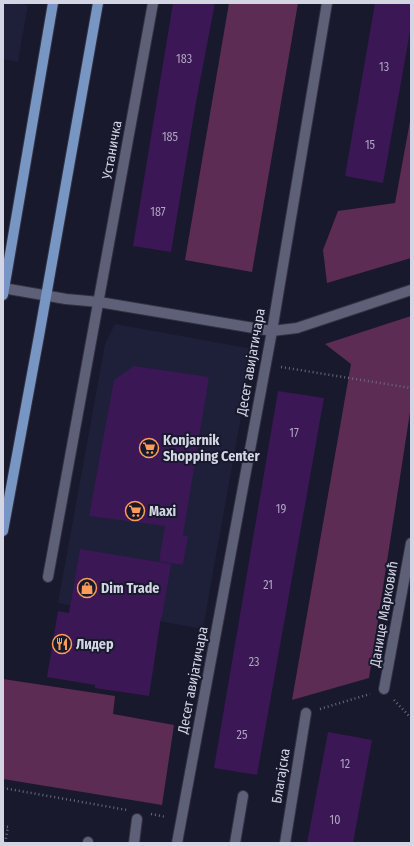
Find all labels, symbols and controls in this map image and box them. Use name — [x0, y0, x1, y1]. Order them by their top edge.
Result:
house number: 183 — [176, 52, 192, 66]
house number: 13 — [379, 60, 389, 74]
street label: Устаничка — [98, 119, 126, 182]
house number: 185 — [162, 130, 179, 144]
house number: 15 — [365, 138, 376, 152]
house number: 187 — [150, 205, 166, 219]
street label: Десет авијатичара — [233, 307, 269, 418]
house number: 17 — [289, 426, 299, 440]
place label: Konjarnik Shopping Center — [163, 432, 260, 465]
supermarket icon: Konjarnik Shopping Center — [138, 437, 160, 459]
supermarket icon: Maxi — [124, 500, 146, 522]
house number: 19 — [276, 502, 286, 516]
place label: Maxi — [149, 503, 177, 520]
street label: Данице Марковић — [366, 560, 402, 669]
shop icon: Dim Trade — [76, 577, 98, 599]
house number: 21 — [263, 578, 273, 592]
place label: Dim Trade — [101, 580, 159, 597]
street label: Десет авијатичара — [174, 625, 212, 736]
restaurant icon: Лидер — [51, 633, 73, 655]
place label: Лидер — [76, 636, 114, 653]
house number: 23 — [249, 655, 259, 669]
house number: 25 — [237, 728, 248, 742]
street label: Благајска — [268, 747, 294, 805]
house number: 12 — [340, 757, 350, 771]
house number: 10 — [330, 813, 340, 827]

